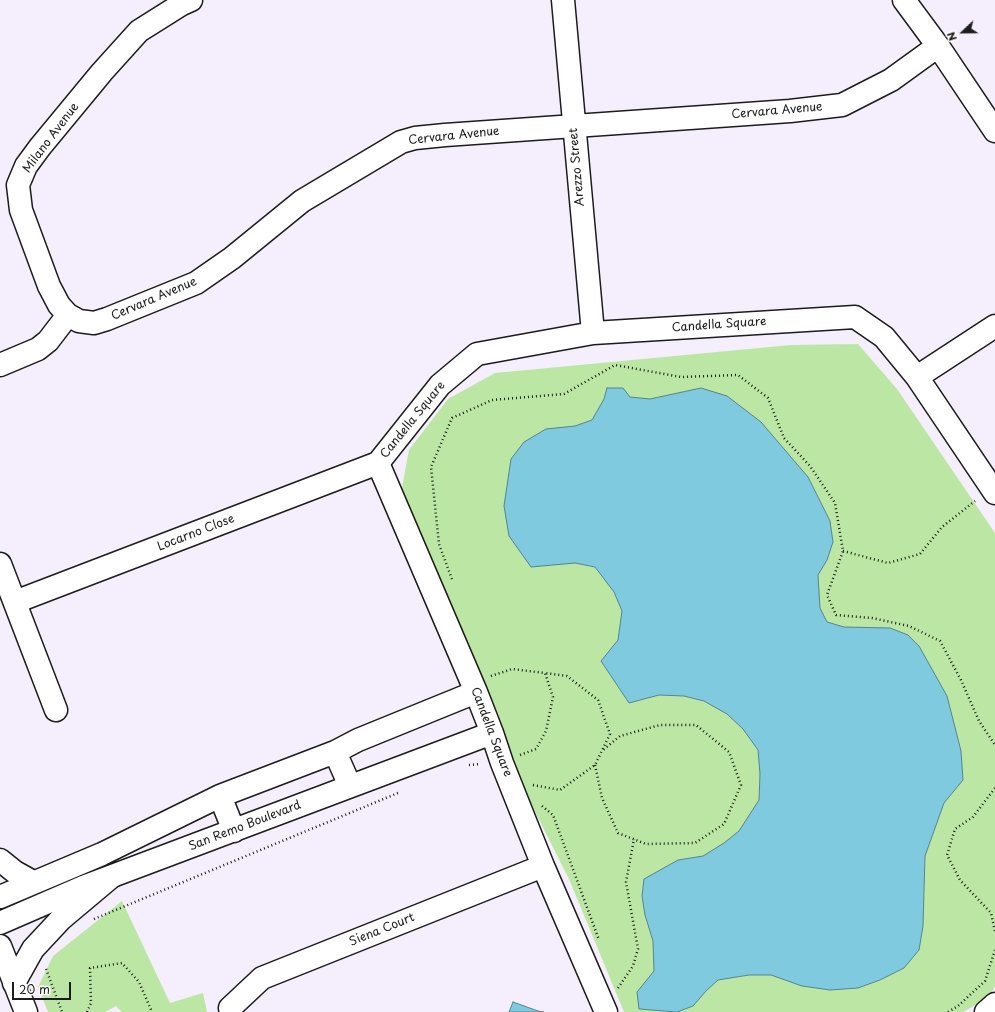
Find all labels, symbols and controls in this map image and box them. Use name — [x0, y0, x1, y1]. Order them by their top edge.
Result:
north arrow — [943, 12, 983, 52]
text: N — [942, 29, 961, 44]
street label: Milano Avenue — [20, 100, 82, 176]
street label: Cervara Avenue — [731, 100, 823, 122]
street label: Cervara Avenue — [408, 124, 500, 148]
street label: Arezzo Street — [566, 127, 588, 207]
street label: Cervara Avenue — [109, 274, 199, 324]
street label: Candella Square — [671, 315, 767, 335]
street label: Candella Square — [378, 379, 448, 461]
street label: Locarno Close — [155, 512, 237, 554]
street label: Candella Square — [467, 685, 515, 779]
street label: San Remo Boulevard — [187, 798, 303, 854]
street label: Siena Court — [347, 910, 417, 950]
scale bar — [14, 974, 73, 1000]
text: 20 m — [19, 980, 50, 998]

